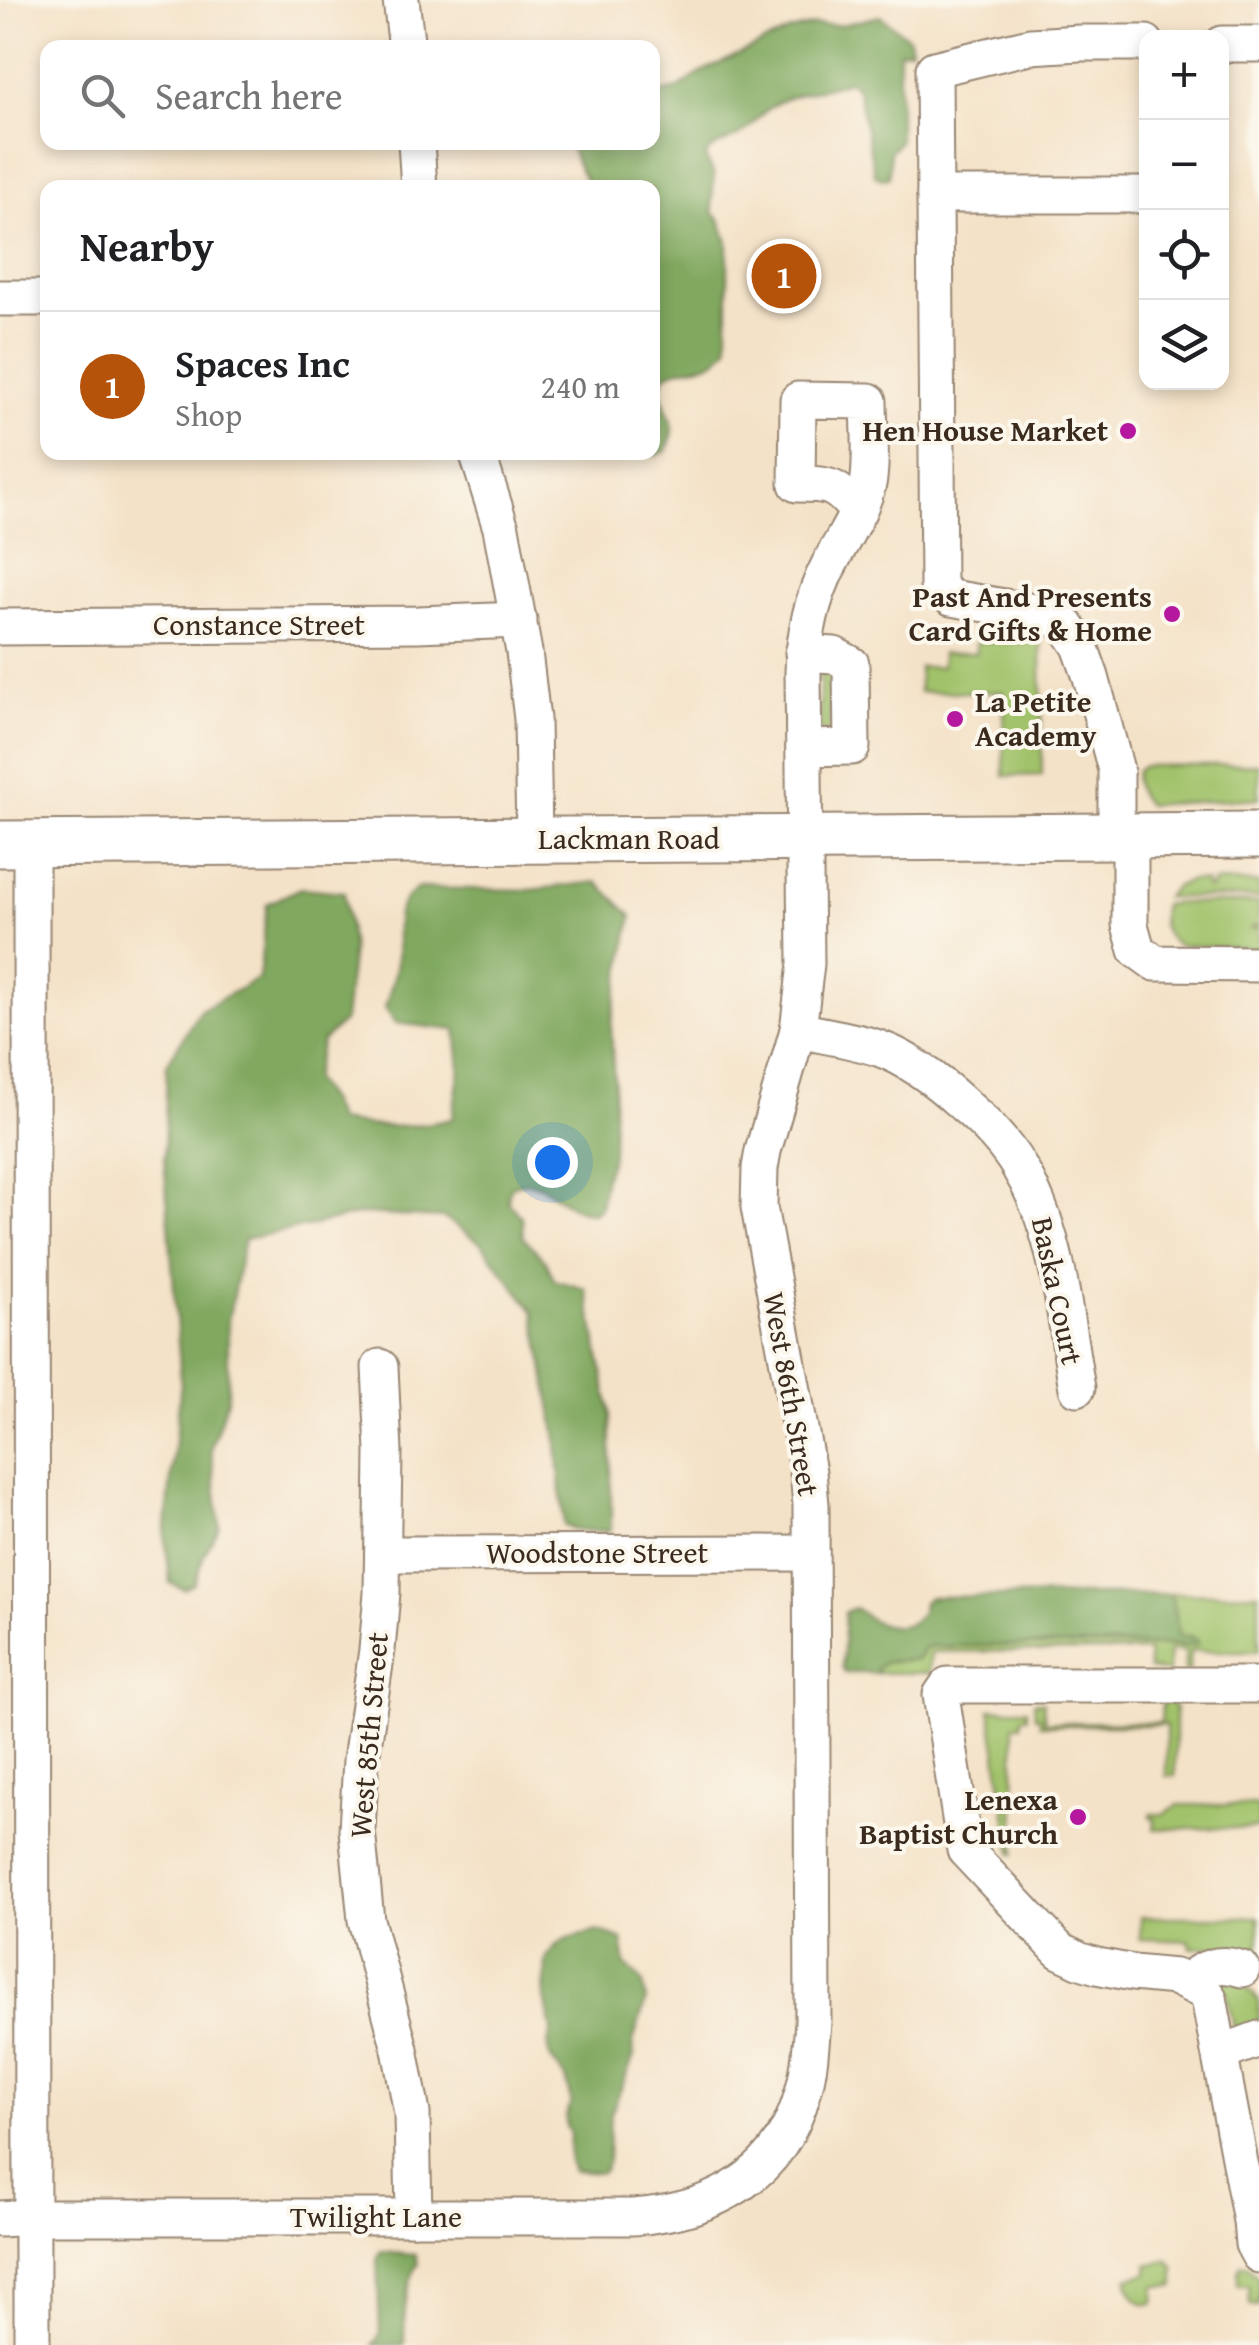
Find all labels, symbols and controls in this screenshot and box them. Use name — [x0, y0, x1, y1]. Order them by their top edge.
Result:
map controls — [1139, 30, 1229, 390]
button: + — [1139, 30, 1229, 120]
search box — [40, 40, 660, 150]
text: Search here — [155, 67, 343, 123]
icon: search — [75, 68, 130, 123]
button: − — [1139, 120, 1229, 210]
button: locate — [1139, 210, 1229, 300]
text: Nearby — [80, 215, 214, 276]
pin: 1 — [752, 238, 816, 314]
button: layers — [1139, 300, 1229, 390]
text: Spaces Inc — [175, 335, 350, 391]
text: 1 — [104, 363, 121, 410]
text: 240 m — [541, 363, 620, 410]
text: Shop — [175, 391, 242, 438]
place label: Hen House Market — [862, 408, 1109, 452]
marker: Hen House Market — [1117, 420, 1139, 442]
place label: Past And Presents Card Gifts & Home — [909, 574, 1152, 652]
street label: Constance Street — [153, 602, 365, 646]
marker: Past And Presents Card Gifts & Home — [1161, 603, 1183, 625]
place label: La Petite Academy — [975, 679, 1097, 757]
marker: La Petite Academy — [944, 708, 966, 730]
street label: Lackman Road — [538, 816, 720, 860]
your location — [527, 1137, 578, 1188]
street label: Baska Court — [1021, 1213, 1095, 1369]
street label: West 86th Street — [752, 1288, 832, 1500]
street label: Woodstone Street — [486, 1530, 709, 1574]
street label: West 85th Street — [337, 1630, 399, 1840]
place label: Lenexa Baptist Church — [859, 1777, 1059, 1855]
marker: Lenexa Baptist Church — [1067, 1806, 1089, 1828]
street label: Twilight Lane — [290, 2194, 462, 2238]

